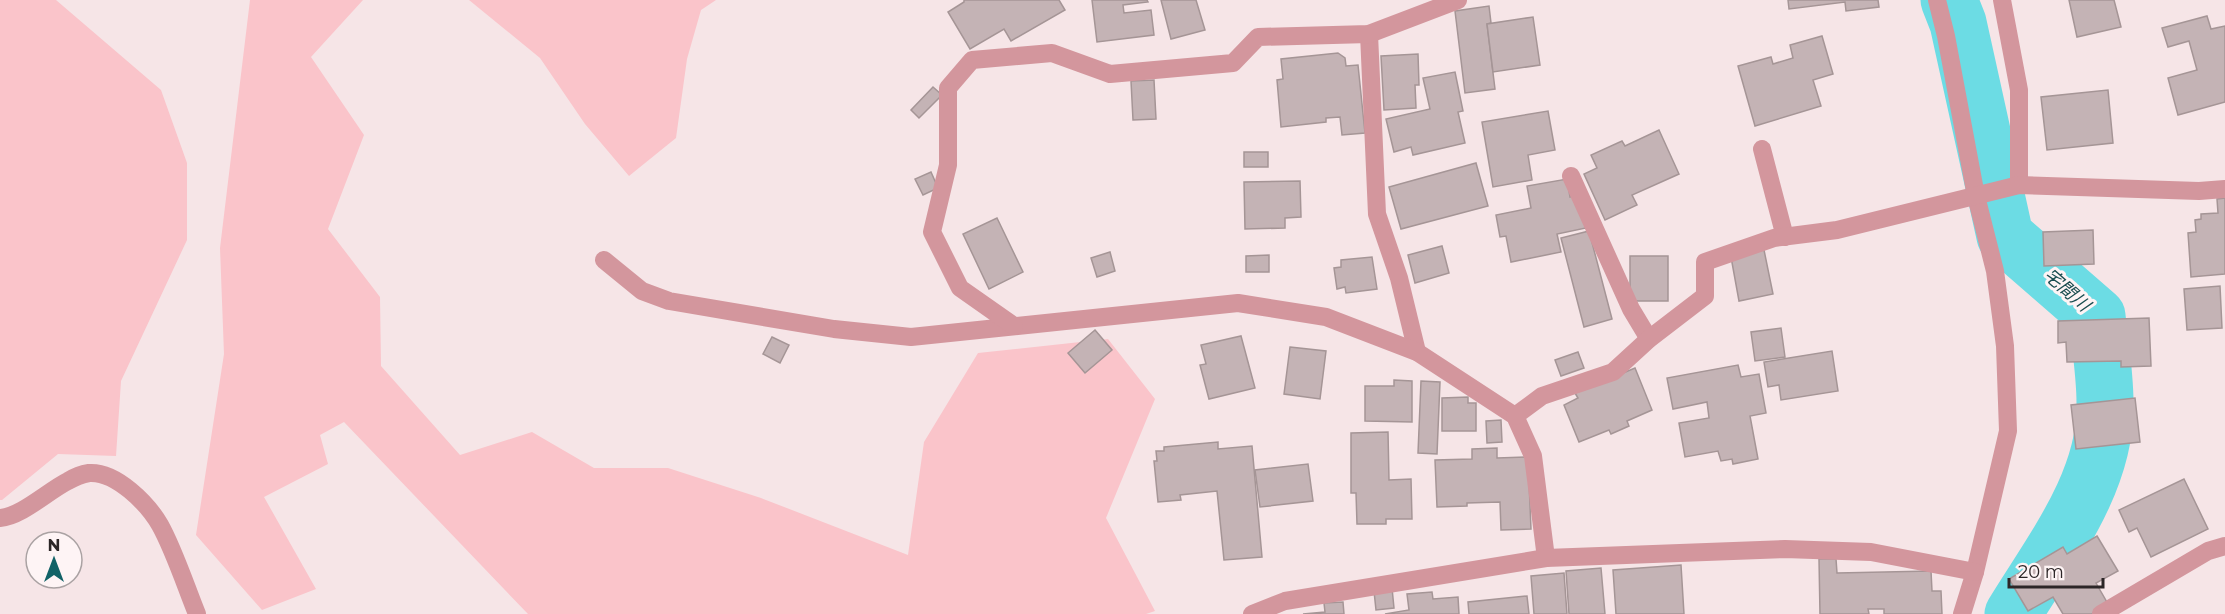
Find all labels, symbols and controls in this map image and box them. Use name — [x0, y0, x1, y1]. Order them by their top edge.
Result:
water label: 宅間川 — [2039, 264, 2096, 317]
north arrow — [24, 530, 84, 590]
text: N — [48, 536, 60, 555]
scale bar — [2009, 551, 2104, 589]
text: 20 m — [2018, 561, 2064, 583]

